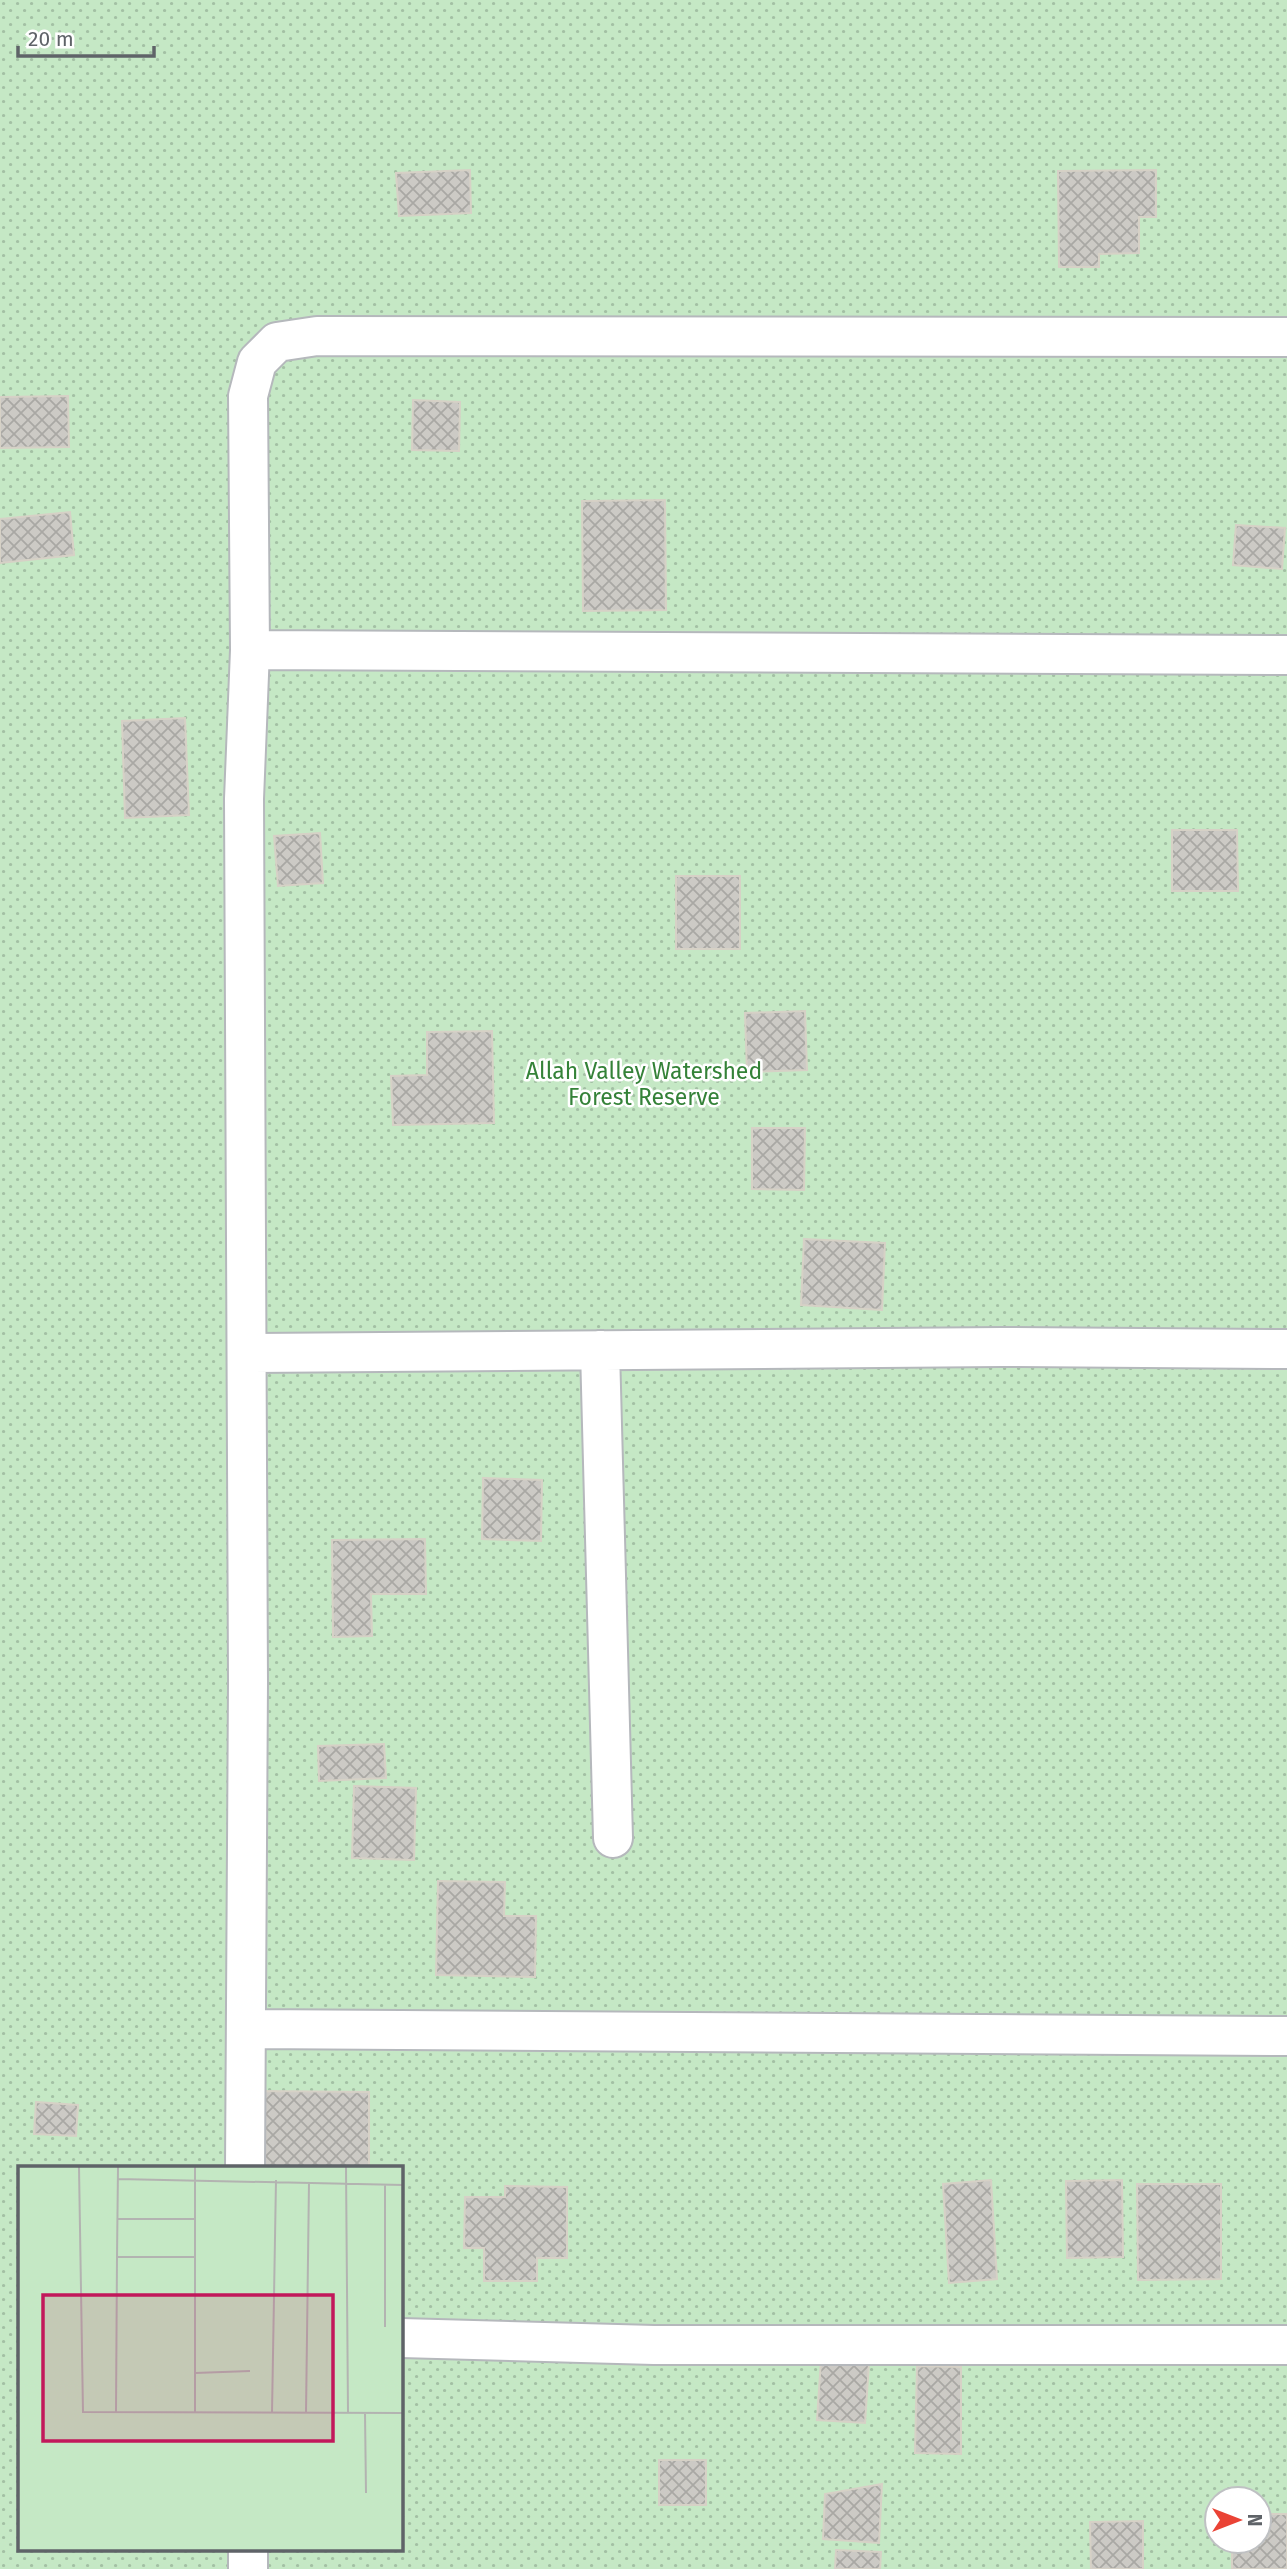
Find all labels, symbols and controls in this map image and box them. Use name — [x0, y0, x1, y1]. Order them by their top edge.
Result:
scale bar — [18, 14, 154, 58]
text: 20 m — [28, 26, 74, 52]
park label: Allah Valley Watershed Forest Reserve — [526, 1057, 762, 1111]
inset map — [18, 2166, 402, 2552]
north arrow — [1203, 2485, 1273, 2555]
text: N — [1243, 2514, 1266, 2526]

